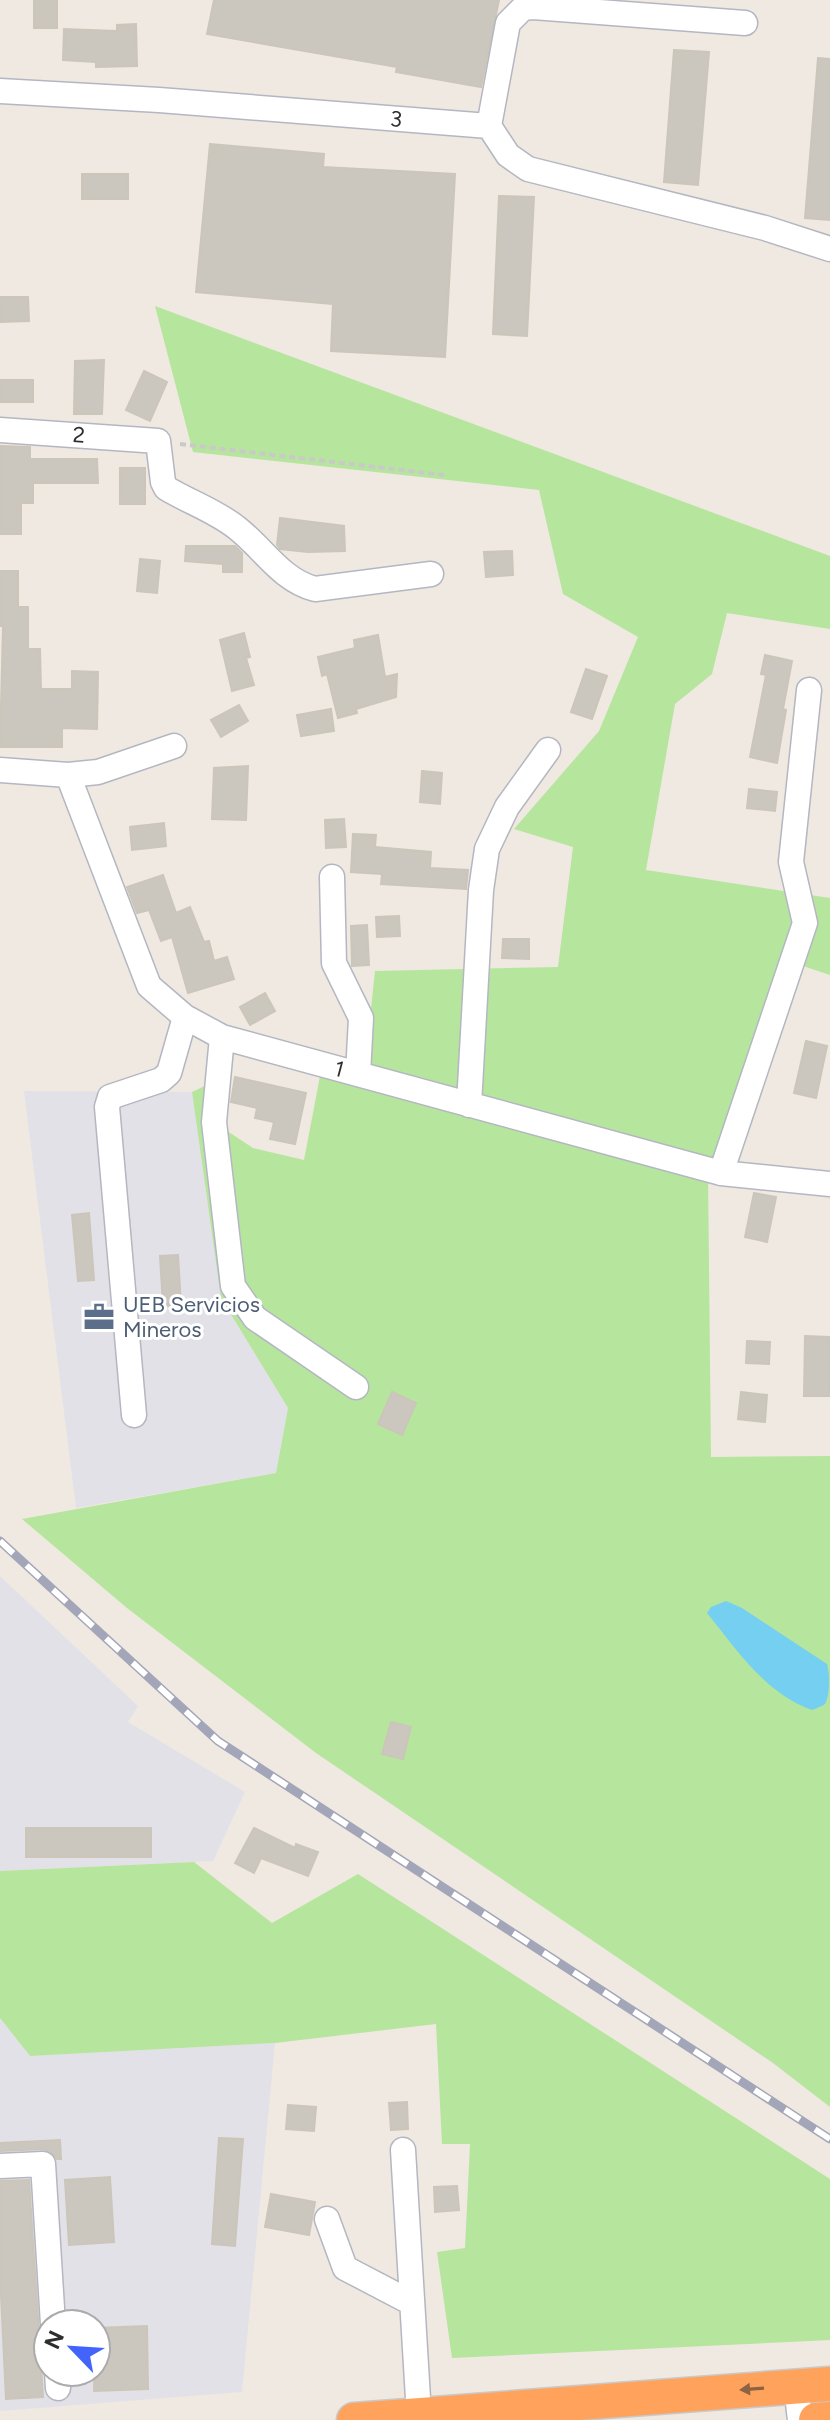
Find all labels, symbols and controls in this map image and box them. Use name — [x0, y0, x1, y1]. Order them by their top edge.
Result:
street label: 3 — [389, 105, 403, 133]
street label: 2 — [72, 421, 86, 449]
street label: 1 — [331, 1055, 347, 1083]
place label: UEB Servicios Mineros — [123, 1291, 260, 1343]
office icon: UEB Servicios Mineros — [82, 1300, 116, 1334]
north arrow — [32, 2308, 112, 2388]
text: N — [38, 2326, 70, 2353]
one-way arrow — [739, 2383, 764, 2396]

